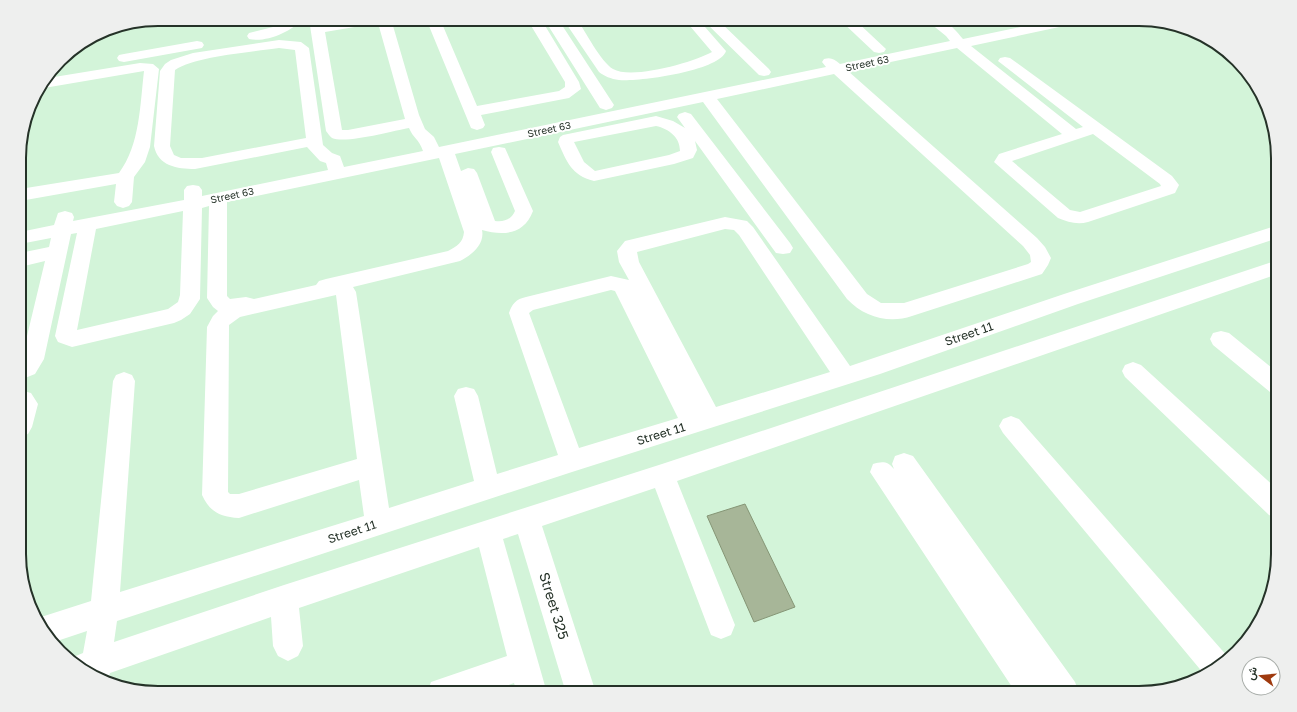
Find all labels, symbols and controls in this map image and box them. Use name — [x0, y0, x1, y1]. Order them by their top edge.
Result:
street label: Street 63 — [844, 53, 890, 73]
street label: Street 63 — [526, 119, 572, 139]
street label: Street 63 — [209, 185, 255, 205]
street label: Street 11 — [943, 318, 995, 349]
street label: Street 11 — [635, 419, 687, 448]
street label: Street 11 — [326, 517, 378, 546]
street label: Street 325 — [536, 570, 573, 642]
north arrow — [1241, 656, 1281, 696]
text: ش — [1243, 665, 1260, 682]

